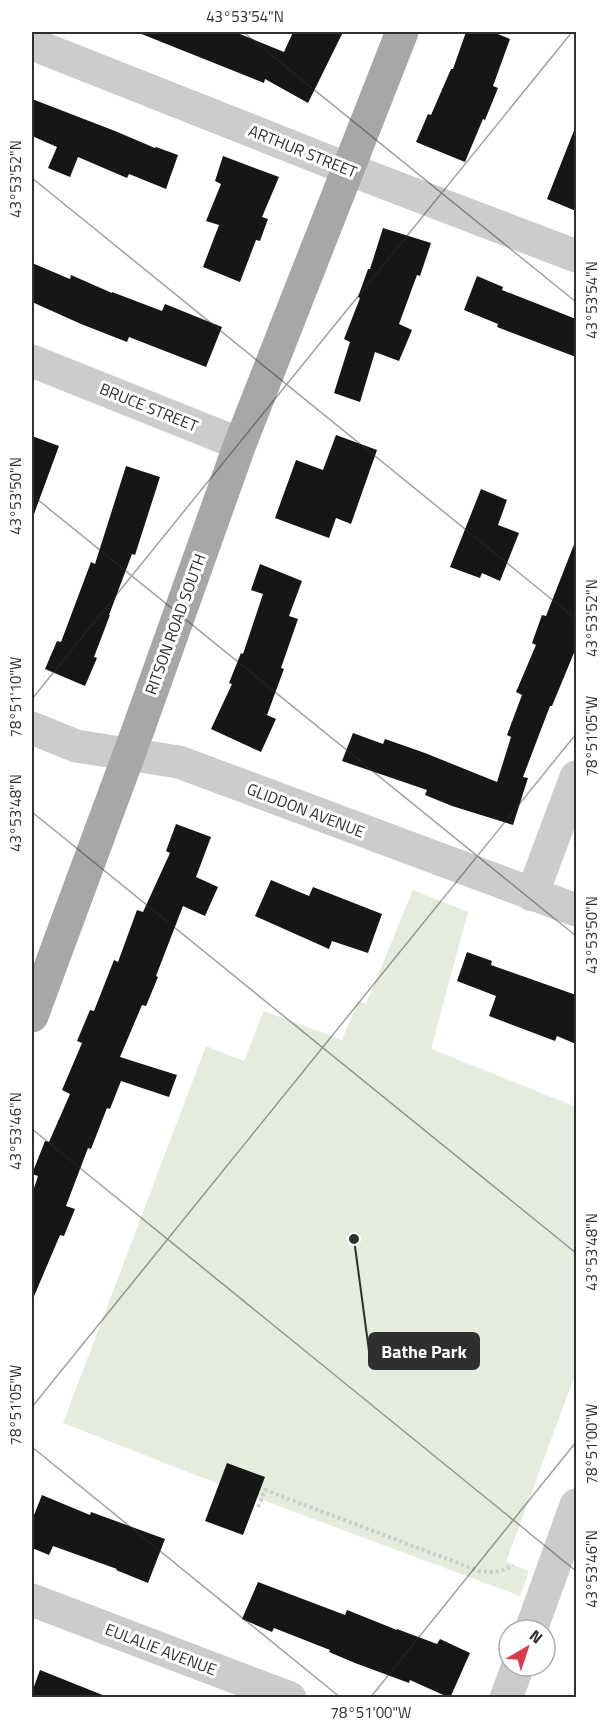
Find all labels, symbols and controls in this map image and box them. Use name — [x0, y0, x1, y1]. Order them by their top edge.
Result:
text: 43°53'54"N — [206, 5, 284, 28]
street label: ARTHUR STREET — [245, 118, 361, 184]
text: 43°53'52"N — [4, 140, 27, 218]
text: 43°53'54"N — [580, 261, 603, 339]
street label: BRUCE STREET — [96, 376, 202, 438]
text: 43°53'50"N — [4, 457, 27, 535]
street label: RITSON ROAD SOUTH — [138, 550, 212, 698]
text: 43°53'52"N — [580, 579, 603, 657]
text: 78°51'10"W — [4, 657, 27, 737]
text: 78°51'05"W — [580, 696, 603, 776]
text: 43°53'48"N — [4, 774, 27, 852]
street label: GLIDDON AVENUE — [244, 777, 368, 844]
text: 43°53'50"N — [580, 896, 603, 974]
text: 43°53'46"N — [4, 1092, 27, 1170]
text: 43°53'48"N — [580, 1213, 603, 1291]
callout: Bathe Park — [369, 1333, 479, 1369]
text: Bathe Park — [381, 1338, 467, 1365]
text: 78°51'05"W — [4, 1365, 27, 1445]
text: 78°51'00"W — [580, 1404, 603, 1484]
text: 43°53'46"N — [580, 1530, 603, 1608]
street label: EULALIE AVENUE — [102, 1617, 220, 1681]
north arrow — [497, 1618, 557, 1678]
text: N — [525, 1624, 548, 1649]
text: 78°51'00"W — [331, 1701, 411, 1724]

